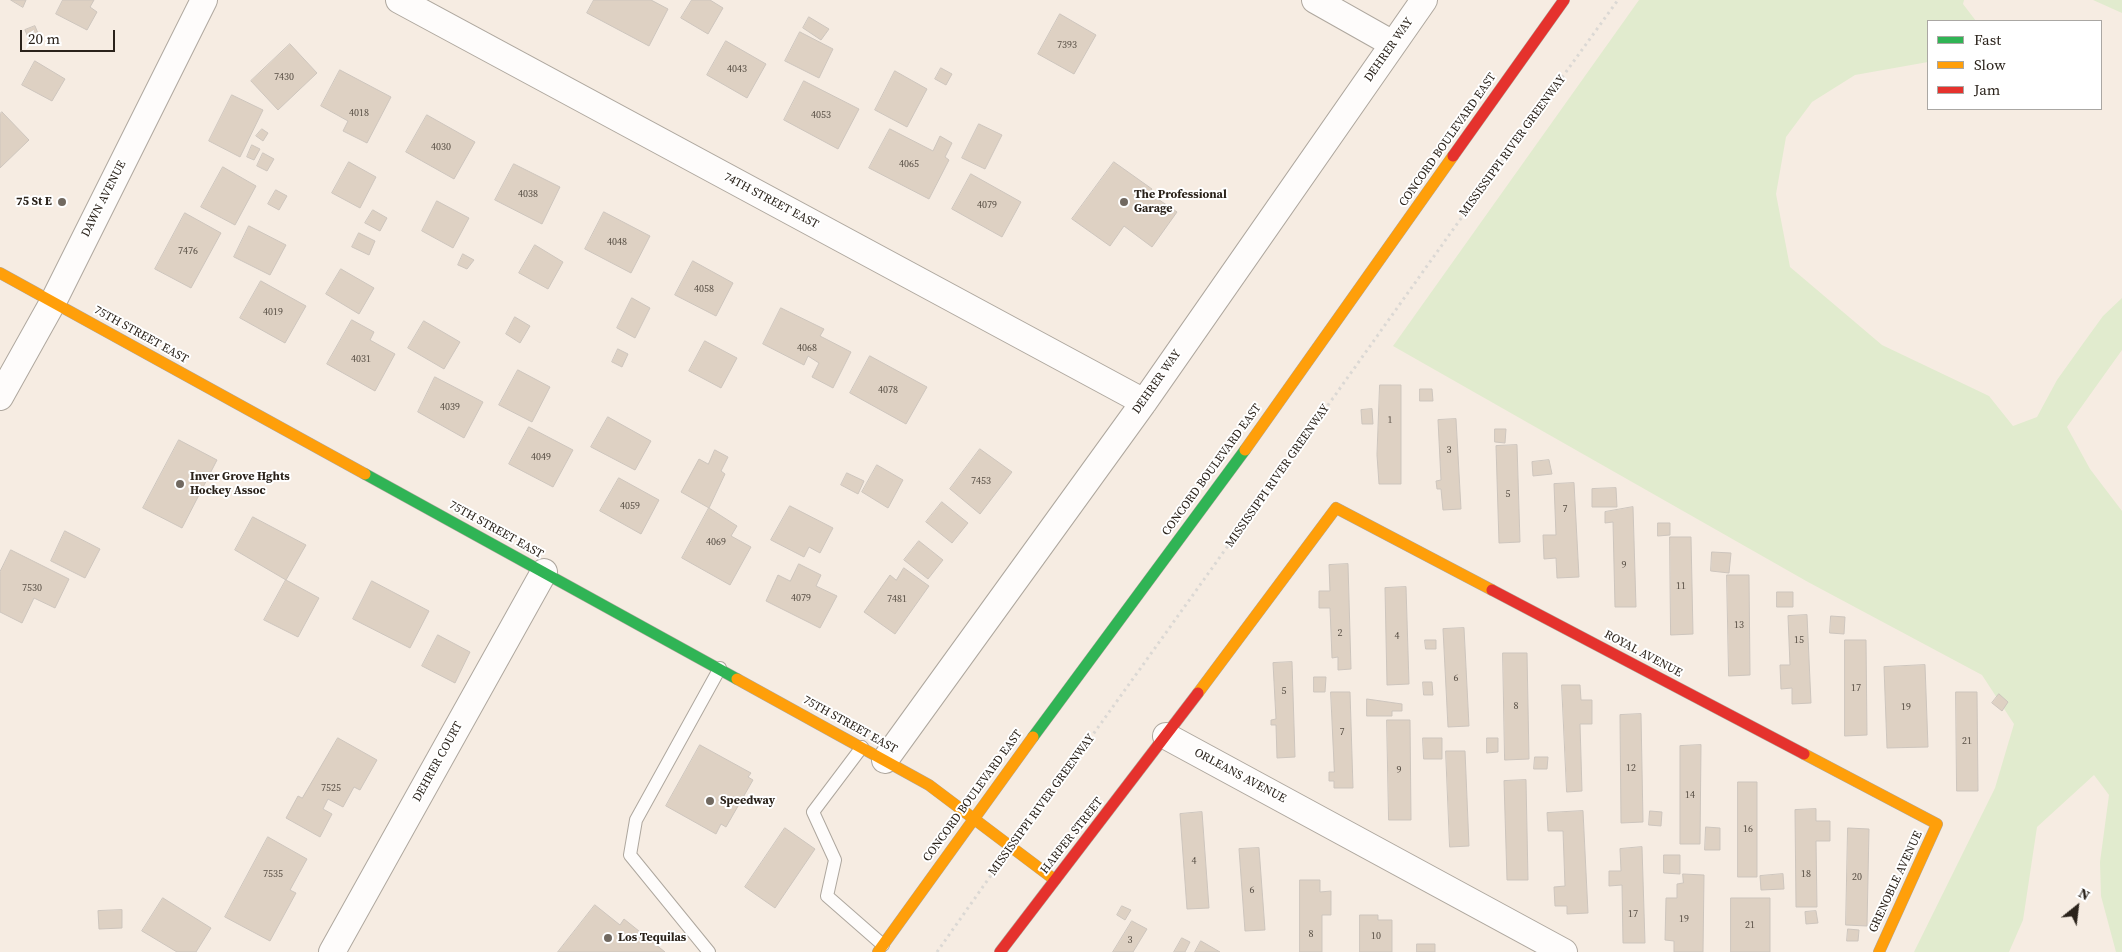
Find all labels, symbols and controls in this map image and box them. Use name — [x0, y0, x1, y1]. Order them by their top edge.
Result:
street label: DEHRER WAY — [1362, 15, 1416, 85]
scale bar — [22, 20, 118, 52]
legend — [1927, 20, 2102, 110]
text: 20 m — [28, 28, 60, 49]
text: Fast — [1974, 29, 2001, 50]
house number: 7393 — [1057, 39, 1077, 51]
text: Slow — [1974, 54, 2006, 75]
house number: 4043 — [727, 63, 747, 75]
house number: 7430 — [274, 71, 294, 83]
street label: CONCORD BOULEVARD EAST — [1396, 71, 1500, 209]
street label: MISSISSIPPI RIVER GREENWAY — [1457, 72, 1569, 220]
text: Jam — [1974, 79, 2000, 100]
house number: 4018 — [349, 107, 369, 119]
house number: 4053 — [811, 109, 831, 121]
house number: 4030 — [431, 141, 451, 153]
street label: DAWN AVENUE — [79, 158, 129, 240]
house number: 4065 — [899, 158, 919, 170]
street label: 74TH STREET EAST — [721, 170, 821, 232]
house number: 4038 — [518, 188, 538, 200]
place label: The Professional Garage — [1134, 188, 1227, 216]
place label: 75 St E — [16, 195, 52, 209]
marker: 75 St E — [56, 196, 68, 208]
marker: The Professional Garage — [1118, 196, 1130, 208]
house number: 4079 — [977, 199, 997, 211]
house number: 4048 — [607, 236, 627, 248]
house number: 7476 — [178, 245, 198, 257]
house number: 4058 — [694, 283, 714, 295]
street label: 75TH STREET EAST — [91, 303, 191, 367]
house number: 4019 — [263, 306, 283, 318]
house number: 4068 — [797, 342, 817, 354]
street label: DEHRER WAY — [1130, 347, 1184, 417]
house number: 4031 — [351, 353, 371, 365]
house number: 4078 — [878, 384, 898, 396]
house number: 4039 — [440, 401, 460, 413]
street label: CONCORD BOULEVARD EAST — [1159, 401, 1265, 539]
street label: MISSISSIPPI RIVER GREENWAY — [1223, 402, 1333, 550]
house number: 1 — [1388, 414, 1392, 426]
house number: 3 — [1447, 444, 1451, 456]
house number: 4049 — [531, 451, 551, 463]
place label: Inver Grove Hghts Hockey Assoc — [190, 470, 290, 498]
house number: 7453 — [971, 475, 991, 487]
marker: Inver Grove Hghts Hockey Assoc — [174, 478, 186, 490]
house number: 5 — [1506, 488, 1510, 500]
street label: 75TH STREET EAST — [446, 498, 546, 562]
house number: 4059 — [620, 500, 640, 512]
house number: 7 — [1563, 503, 1567, 515]
house number: 4069 — [706, 536, 726, 548]
house number: 9 — [1622, 559, 1626, 571]
house number: 11 — [1676, 580, 1686, 592]
house number: 7530 — [22, 582, 42, 594]
house number: 4079 — [791, 592, 811, 604]
house number: 7481 — [887, 593, 907, 605]
house number: 13 — [1734, 619, 1744, 631]
house number: 2 — [1338, 627, 1342, 639]
street label: ROYAL AVENUE — [1602, 627, 1684, 681]
house number: 4 — [1395, 630, 1399, 642]
house number: 15 — [1794, 634, 1804, 646]
house number: 6 — [1454, 672, 1458, 684]
house number: 17 — [1851, 682, 1861, 694]
house number: 5 — [1282, 685, 1286, 697]
street label: 75TH STREET EAST — [800, 693, 900, 757]
house number: 8 — [1514, 700, 1518, 712]
house number: 19 — [1901, 701, 1911, 713]
street label: DEHRER COURT — [410, 719, 466, 805]
house number: 7 — [1340, 726, 1344, 738]
street label: CONCORD BOULEVARD EAST — [920, 727, 1026, 865]
street label: MISSISSIPPI RIVER GREENWAY — [986, 731, 1098, 879]
house number: 21 — [1962, 735, 1972, 747]
street label: ORLEANS AVENUE — [1192, 746, 1288, 806]
house number: 12 — [1626, 762, 1636, 774]
house number: 9 — [1397, 764, 1401, 776]
house number: 7525 — [321, 782, 341, 794]
house number: 14 — [1685, 789, 1695, 801]
place label: Speedway — [720, 794, 775, 808]
marker: Speedway — [704, 795, 716, 807]
street label: HARPER STREET — [1038, 795, 1106, 877]
house number: 16 — [1743, 823, 1753, 835]
street label: GRENOBLE AVENUE — [1866, 829, 1926, 935]
house number: 4 — [1192, 855, 1196, 867]
house number: 7535 — [263, 868, 283, 880]
house number: 18 — [1801, 868, 1811, 880]
house number: 20 — [1852, 871, 1862, 883]
north arrow — [2052, 882, 2102, 932]
text: N — [2075, 883, 2094, 905]
house number: 6 — [1250, 884, 1254, 896]
house number: 17 — [1628, 908, 1638, 920]
house number: 19 — [1679, 913, 1689, 925]
house number: 21 — [1745, 919, 1755, 931]
house number: 8 — [1309, 928, 1313, 940]
house number: 10 — [1371, 930, 1381, 942]
place label: Los Tequilas — [618, 931, 686, 945]
marker: Los Tequilas — [602, 932, 614, 944]
house number: 3 — [1128, 934, 1132, 946]

